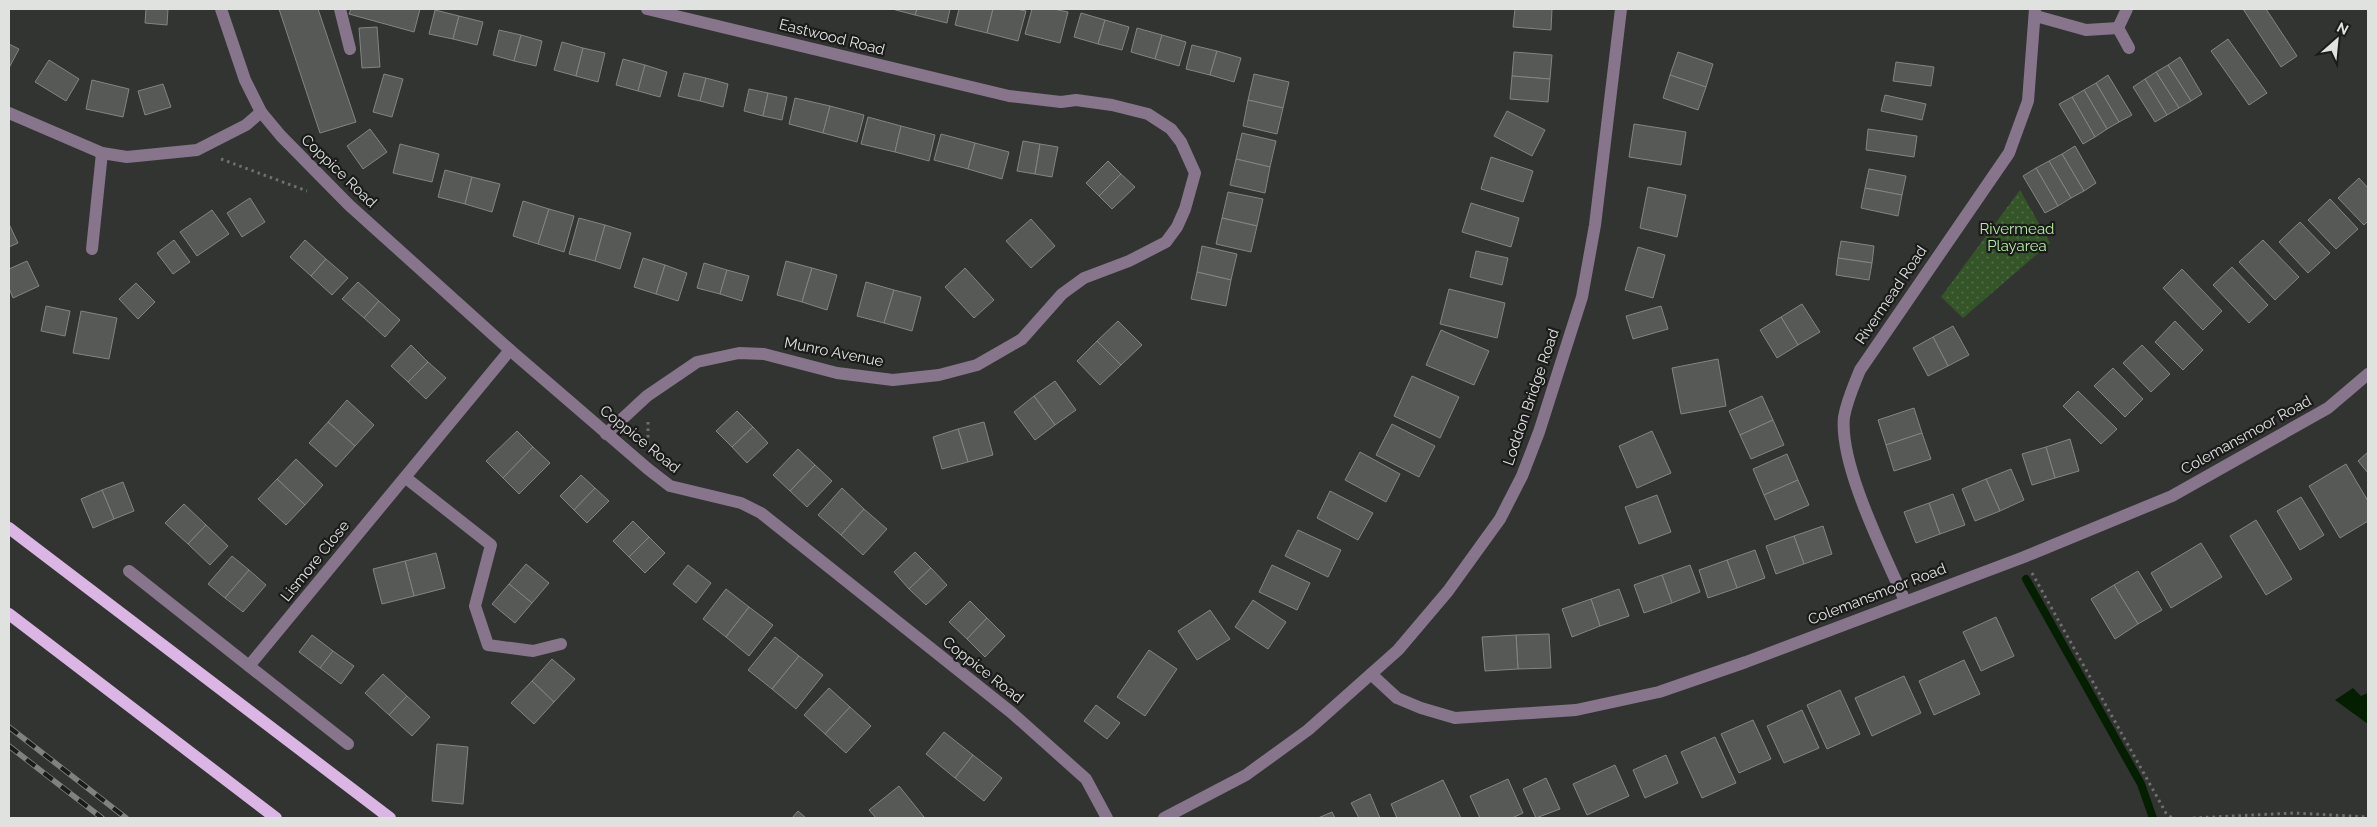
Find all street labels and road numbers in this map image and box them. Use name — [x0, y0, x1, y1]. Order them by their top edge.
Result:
street label: Eastwood Road — [777, 15, 887, 59]
street label: Coppice Road — [298, 131, 380, 211]
street label: Rivermead Road — [1851, 242, 1931, 348]
street label: Loddon Bridge Road — [1499, 326, 1563, 468]
street label: Munro Avenue — [783, 334, 885, 370]
street label: Colemansmoor Road — [2178, 392, 2314, 478]
street label: Coppice Road — [596, 401, 684, 477]
street label: Lismore Close — [277, 517, 353, 605]
street label: Colemansmoor Road — [1805, 559, 1949, 629]
street label: Coppice Road — [939, 633, 1027, 707]

